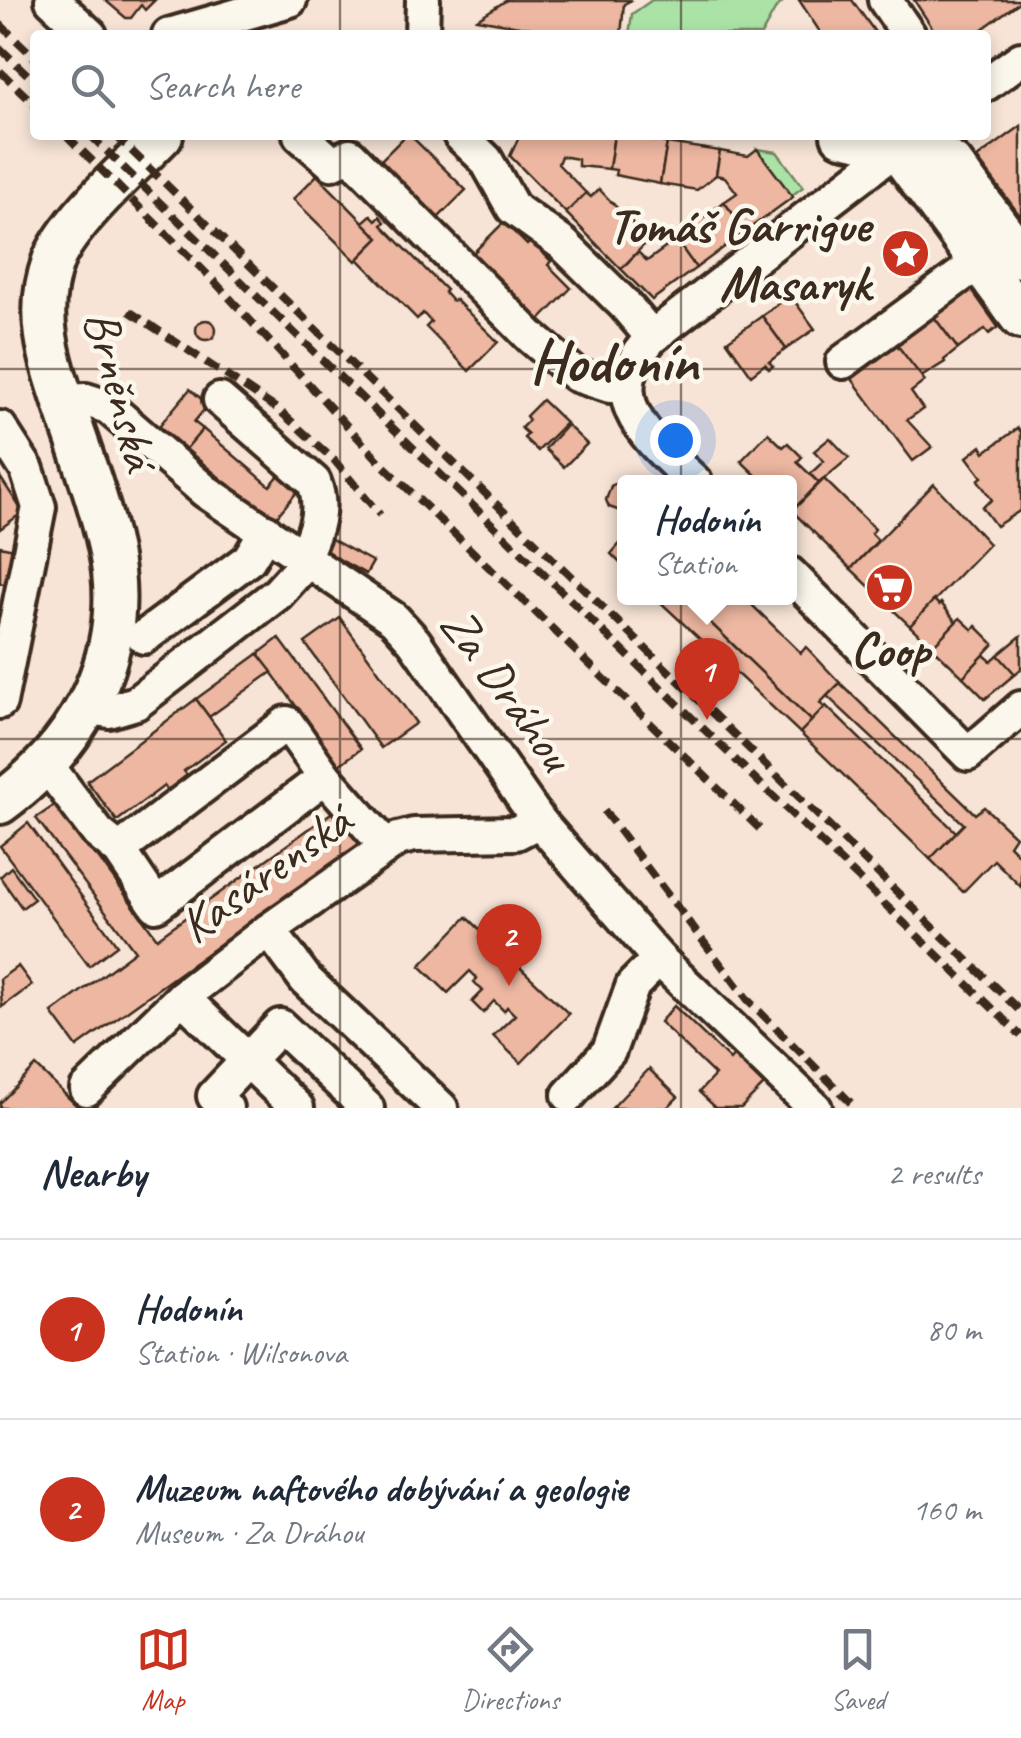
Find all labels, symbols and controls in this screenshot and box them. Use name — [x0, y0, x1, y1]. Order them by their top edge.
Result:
search box — [30, 30, 991, 140]
icon: search — [65, 58, 120, 113]
text: Search here — [145, 62, 300, 109]
place label: Tomáš Garrigue Masaryk — [608, 194, 874, 315]
place icon: Tomáš Garrigue Masaryk — [879, 228, 931, 280]
street label: Brněnská — [70, 303, 174, 481]
district label: Hodonín — [530, 323, 701, 399]
your location — [650, 415, 701, 466]
popup — [617, 475, 797, 605]
text: Hodonín — [654, 496, 760, 543]
text: Station — [654, 543, 737, 584]
supermarket icon: Coop — [864, 562, 916, 614]
street label: Za Dráhou — [427, 595, 590, 786]
place label: Coop — [851, 618, 933, 681]
pin: 1 — [674, 638, 740, 720]
street label: Kasárenská — [167, 787, 367, 957]
pin: 2 — [476, 904, 542, 986]
text: Nearby — [40, 1147, 146, 1200]
text: 2 results — [887, 1153, 981, 1194]
text: Hodonín — [135, 1285, 242, 1332]
text: 1 — [65, 1309, 80, 1350]
text: 80 m — [927, 1309, 981, 1350]
text: Station · Wilsonova — [135, 1332, 347, 1373]
text: Muzeum naftového dobývání a geologie — [135, 1465, 628, 1512]
text: 2 — [65, 1489, 80, 1530]
text: 160 m — [912, 1489, 981, 1530]
text: Museum · Za Dráhou — [135, 1512, 364, 1553]
tab: Map — [136, 1622, 191, 1717]
tab: Directions — [462, 1622, 559, 1717]
tab: Saved — [830, 1622, 885, 1717]

